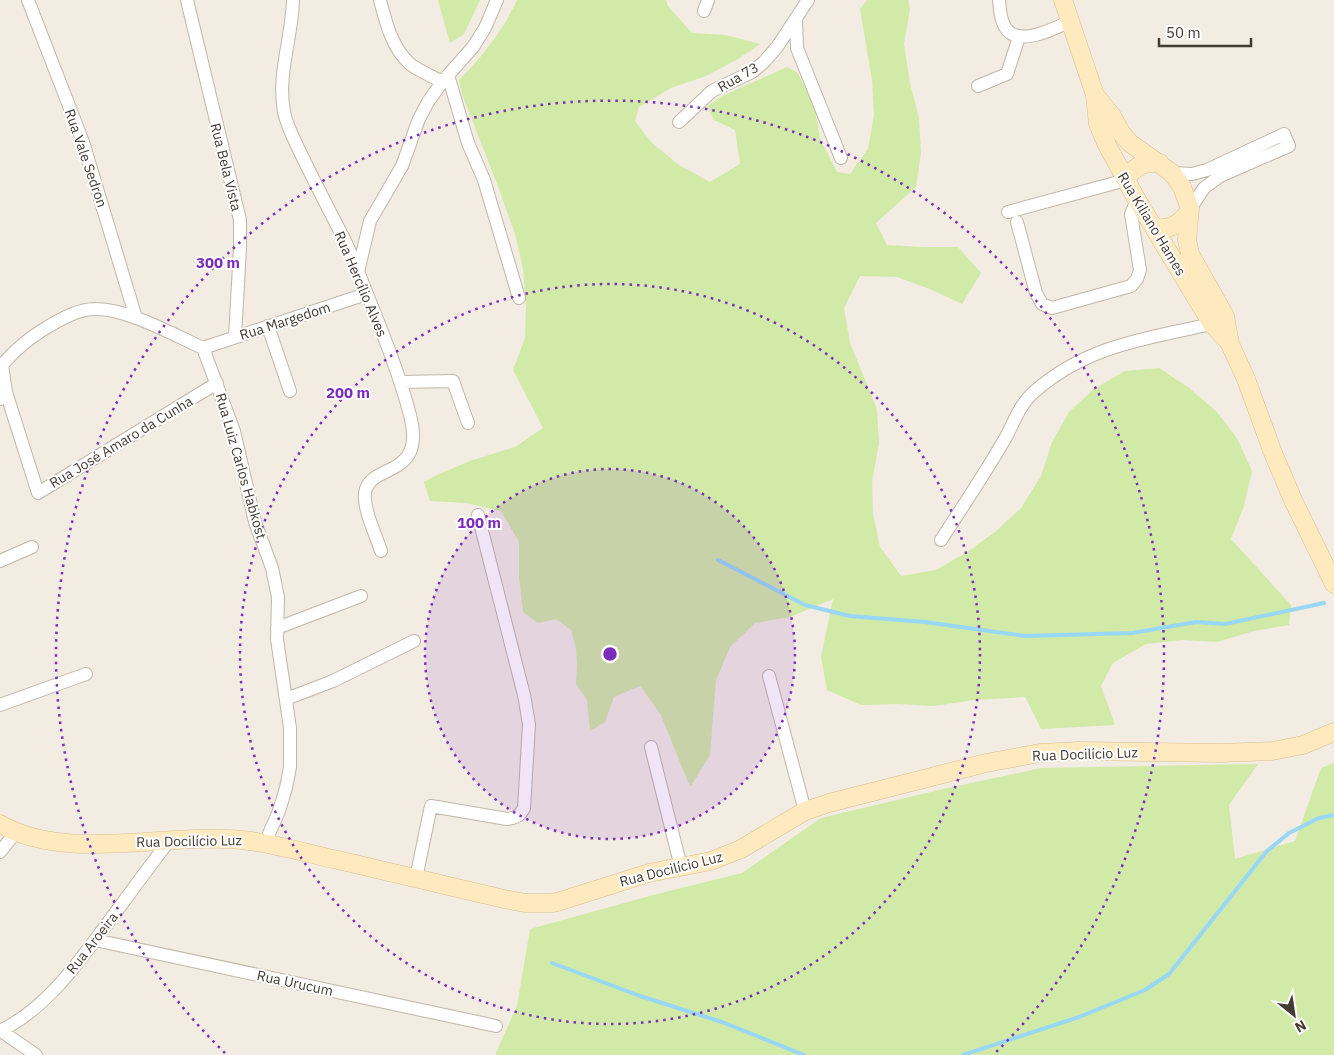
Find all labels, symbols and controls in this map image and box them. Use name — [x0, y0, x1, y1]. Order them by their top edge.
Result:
scale bar — [1159, 15, 1252, 47]
text: 50 m — [1166, 23, 1201, 42]
street label: Rua 73 — [714, 58, 762, 96]
street label: Rua Vale Sedron — [61, 106, 111, 210]
street label: Rua Bela Vista — [206, 121, 246, 213]
street label: Rua Kiliano Hames — [1114, 169, 1190, 279]
street label: Rua Hercílio Alves — [331, 228, 391, 340]
text: 300 m — [196, 253, 240, 272]
street label: Rua Margedom — [237, 298, 333, 344]
text: 200 m — [326, 383, 370, 402]
street label: Rua Luiz Carlos Habkost — [212, 391, 270, 541]
street label: Rua José Amaro da Cunha — [46, 392, 196, 492]
text: 100 m — [457, 513, 501, 532]
centre of rings — [601, 645, 619, 663]
street label: Rua Docilício Luz — [1032, 743, 1139, 765]
street label: Rua Docilício Luz — [136, 831, 243, 851]
street label: Rua Docilício Luz — [617, 847, 725, 891]
street label: Rua Aroeira — [62, 908, 122, 977]
street label: Rua Urucum — [255, 966, 335, 1000]
north arrow — [1269, 990, 1319, 1040]
text: N — [1292, 1016, 1309, 1037]

